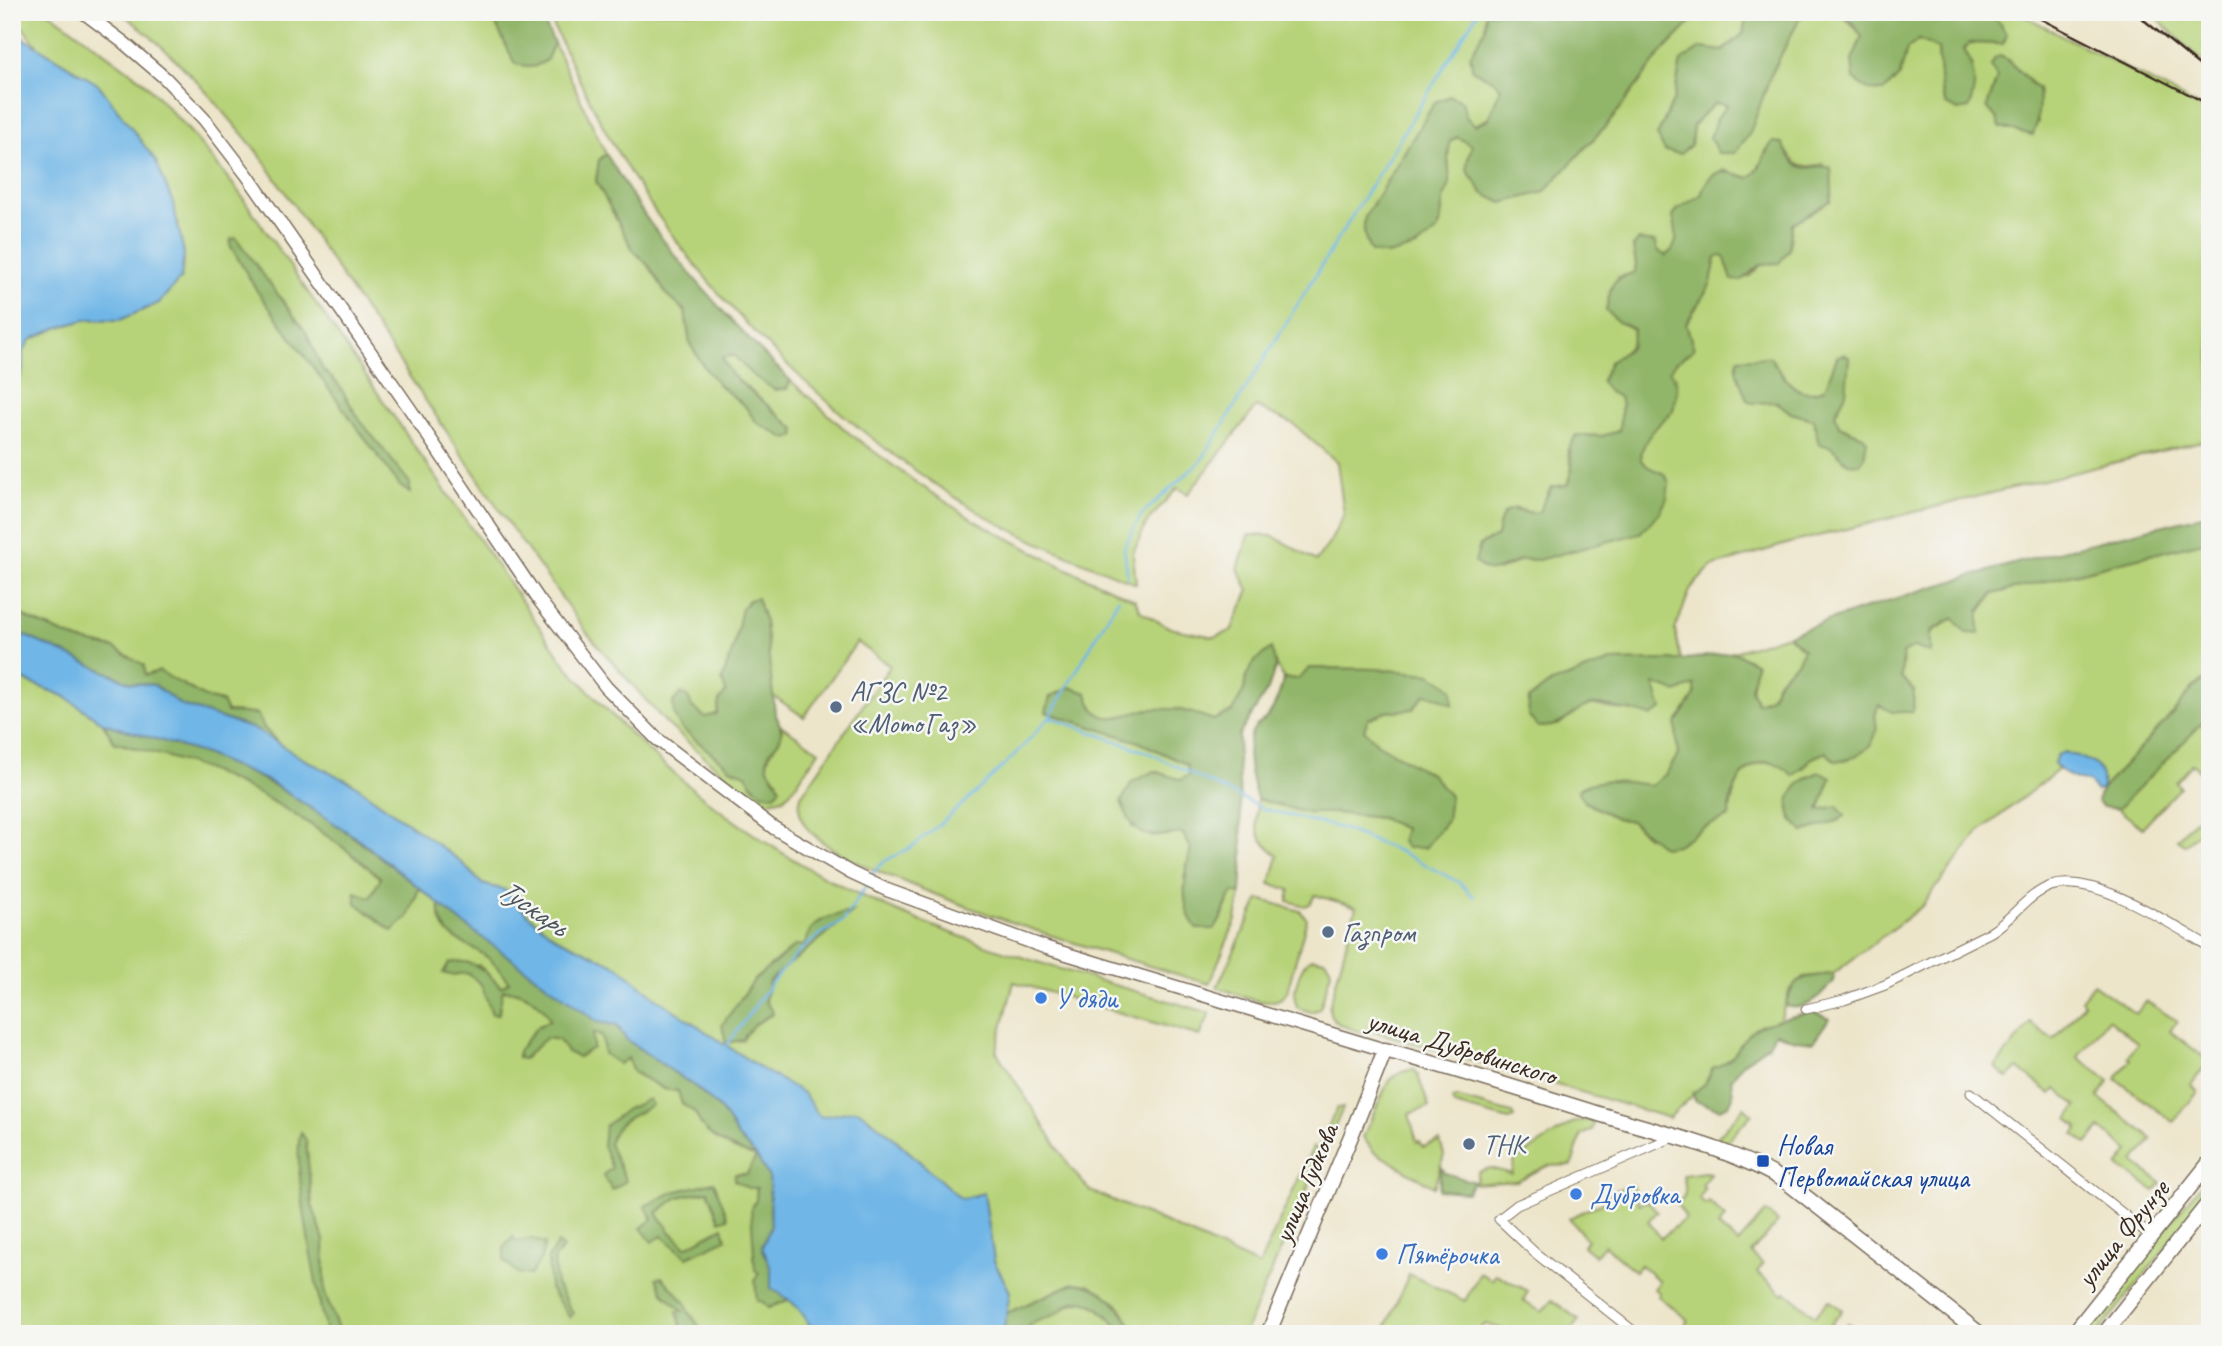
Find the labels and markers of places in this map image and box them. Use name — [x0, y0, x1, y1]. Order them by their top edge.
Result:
place label: АГЗС №2 «МотоГаз» — [850, 674, 977, 741]
marker: АГЗС №2 «МотоГаз» — [828, 699, 844, 715]
place label: Газпром — [1342, 915, 1417, 951]
marker: Газпром — [1320, 924, 1336, 940]
place label: У дяди — [1055, 981, 1119, 1016]
marker: У дяди — [1033, 990, 1049, 1006]
place label: ТНК — [1483, 1127, 1530, 1162]
place label: Новая Первомайская улица — [1777, 1128, 1971, 1195]
marker: ТНК — [1461, 1136, 1477, 1152]
marker: Новая Первомайская улица — [1755, 1153, 1771, 1169]
place label: Дубровка — [1590, 1177, 1682, 1212]
marker: Дубровка — [1568, 1186, 1584, 1202]
place label: Пятёрочка — [1396, 1237, 1500, 1272]
marker: Пятёрочка — [1374, 1246, 1390, 1262]

